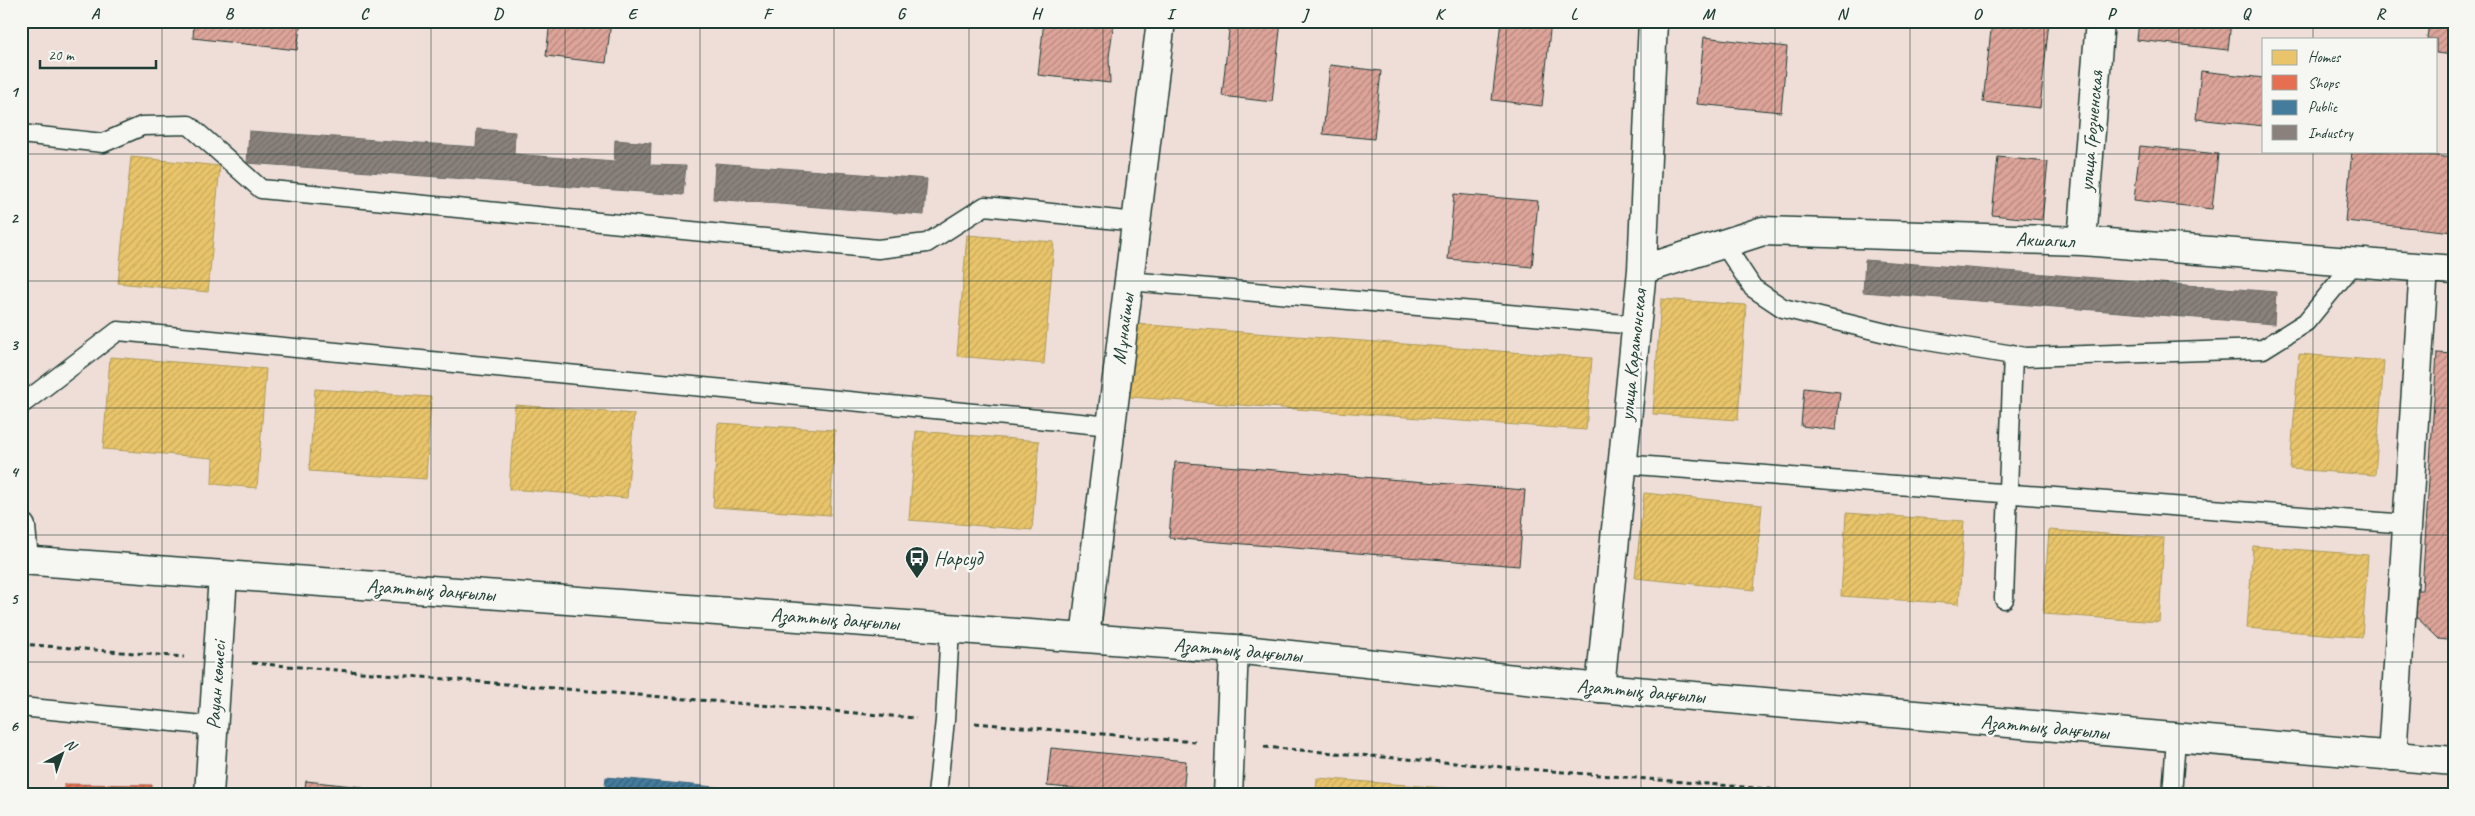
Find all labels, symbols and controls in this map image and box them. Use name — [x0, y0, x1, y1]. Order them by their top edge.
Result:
text: A — [91, 4, 101, 24]
text: B — [225, 4, 235, 24]
text: C — [360, 4, 370, 24]
text: D — [493, 4, 504, 24]
text: E — [628, 4, 639, 24]
text: F — [763, 4, 774, 24]
text: G — [897, 4, 907, 24]
text: H — [1031, 4, 1043, 24]
text: I — [1167, 4, 1177, 24]
text: J — [1301, 4, 1310, 24]
text: K — [1435, 4, 1447, 24]
text: L — [1571, 4, 1579, 24]
text: M — [1702, 4, 1716, 24]
text: N — [1837, 4, 1850, 24]
text: O — [1973, 4, 1983, 24]
text: P — [2107, 4, 2117, 24]
text: Q — [2242, 4, 2252, 24]
text: R — [2376, 4, 2387, 24]
scale bar — [40, 38, 156, 70]
legend — [2262, 38, 2438, 152]
text: 20 m — [48, 46, 75, 65]
text: Homes — [2308, 48, 2342, 67]
street label: улица Грозненская — [2073, 69, 2110, 193]
text: Shops — [2308, 74, 2341, 93]
text: 1 — [10, 82, 19, 102]
text: Public — [2308, 98, 2338, 117]
text: Industry — [2308, 124, 2355, 143]
text: 2 — [10, 208, 19, 228]
street label: Акшагил — [2015, 226, 2077, 254]
street label: улица Каратонская — [1614, 286, 1653, 423]
street label: Мұнайшы — [1106, 291, 1140, 366]
text: 3 — [10, 335, 19, 355]
text: 4 — [10, 462, 19, 482]
bus stop icon: Нарсуд — [904, 545, 930, 579]
place label: Нарсуд — [934, 546, 984, 571]
street label: Азаттық даңғылы — [366, 573, 497, 608]
text: 5 — [11, 589, 20, 609]
street label: Азаттық даңғылы — [770, 602, 901, 637]
street label: Азаттық даңғылы — [1173, 632, 1304, 669]
street label: Рауан көшесі — [200, 638, 232, 730]
street label: Азаттық даңғылы — [1576, 673, 1707, 710]
street label: Азаттық даңғылы — [1980, 709, 2111, 746]
text: 6 — [10, 716, 19, 736]
north arrow — [38, 728, 88, 778]
text: N — [61, 735, 81, 755]

